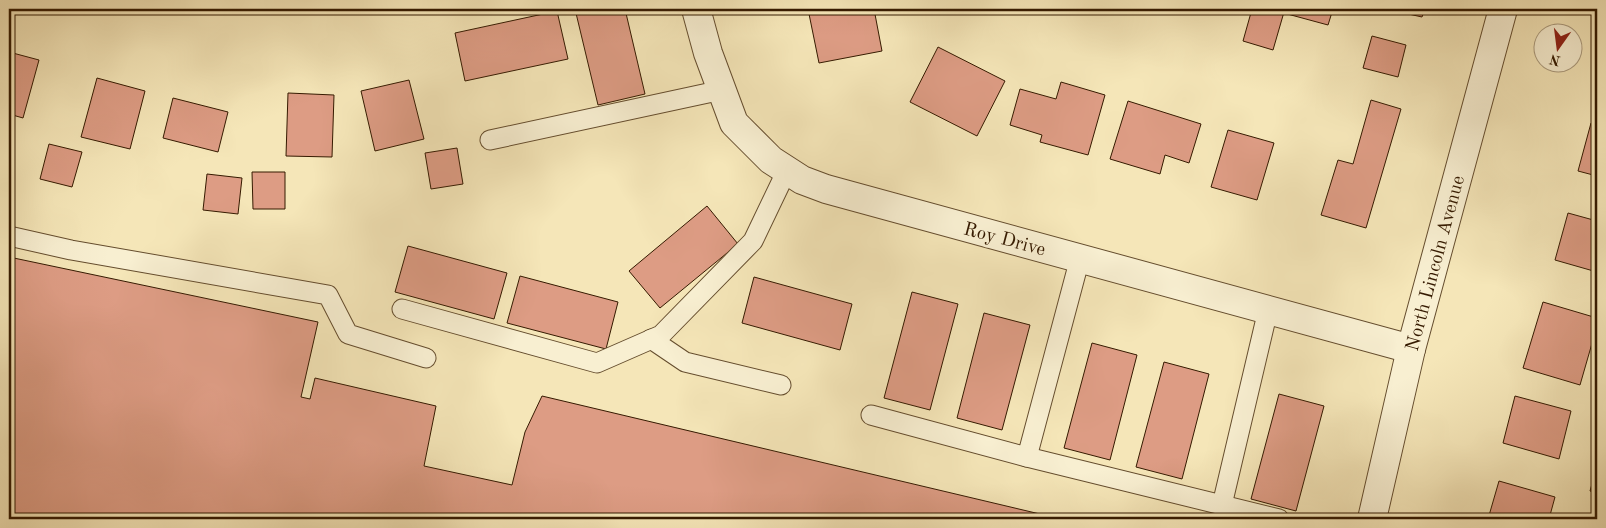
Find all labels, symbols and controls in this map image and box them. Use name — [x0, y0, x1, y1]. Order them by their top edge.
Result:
north arrow — [1534, 22, 1584, 72]
text: N — [1548, 51, 1562, 68]
street label: North Lincoln Avenue — [1404, 174, 1469, 354]
street label: Roy Drive — [961, 220, 1047, 260]

